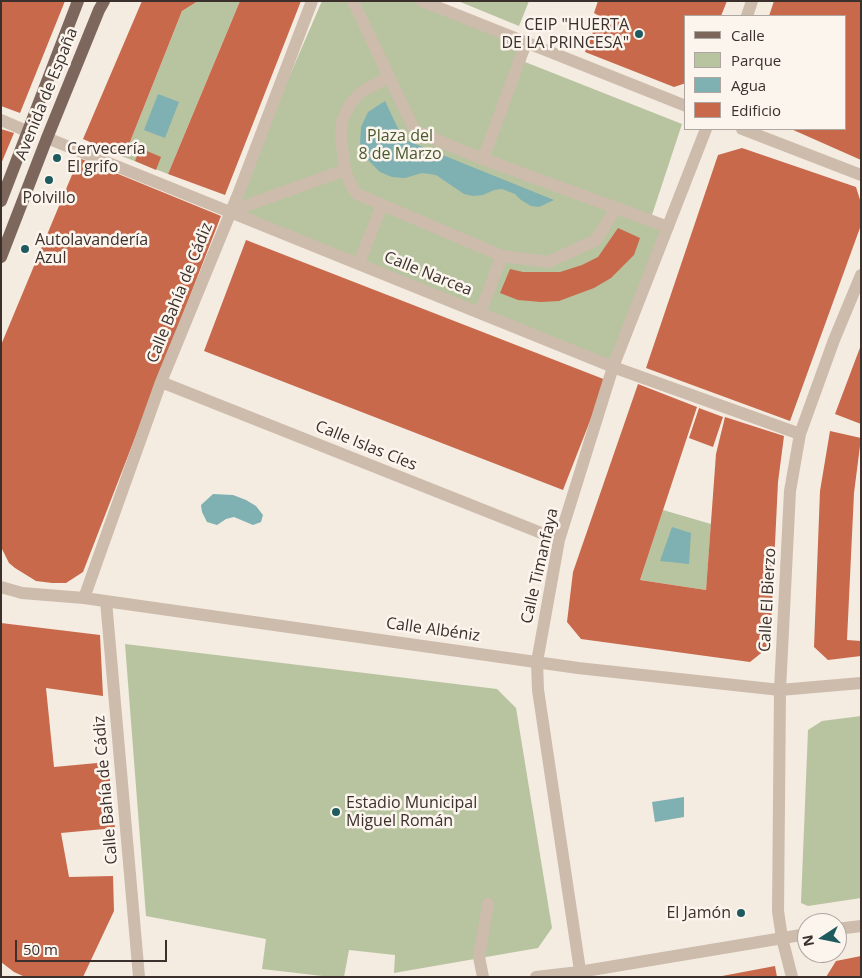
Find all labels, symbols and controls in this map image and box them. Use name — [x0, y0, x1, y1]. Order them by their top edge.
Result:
place label: CEIP "HUERTA DE LA PRINCESA" — [501, 15, 629, 53]
legend — [684, 15, 847, 130]
street label: Avenida de España — [12, 25, 82, 163]
text: Calle — [731, 25, 765, 45]
marker: CEIP "HUERTA DE LA PRINCESA" — [633, 28, 645, 40]
text: Parque — [731, 50, 781, 70]
text: Agua — [731, 75, 766, 95]
text: Edificio — [731, 100, 781, 120]
park label: Plaza del 8 de Marzo — [358, 126, 442, 164]
place label: Cervecería El grifo — [67, 139, 146, 177]
marker: Cervecería El grifo — [51, 152, 63, 164]
marker: Polvillo — [43, 174, 55, 186]
place label: Polvillo — [22, 188, 76, 208]
street label: Calle Bahía de Cádiz — [143, 220, 217, 366]
place label: Autolavandería Azul — [35, 230, 148, 268]
marker: Autolavandería Azul — [19, 243, 31, 255]
street label: Calle Narcea — [381, 248, 475, 300]
street label: Calle Islas Cíes — [312, 417, 420, 475]
street label: Calle Timanfaya — [517, 506, 563, 626]
street label: Calle El Bierzo — [756, 547, 780, 653]
street label: Calle Albéniz — [385, 614, 481, 646]
street label: Calle Bahía de Cádiz — [90, 715, 122, 865]
place label: Estadio Municipal Miguel Román — [346, 793, 477, 831]
marker: Estadio Municipal Miguel Román — [330, 806, 342, 818]
place label: El Jamón — [666, 903, 731, 923]
marker: El Jamón — [735, 907, 747, 919]
north arrow — [797, 913, 847, 963]
scale bar — [18, 930, 170, 962]
text: N — [797, 933, 818, 948]
text: 50 m — [23, 939, 58, 959]

